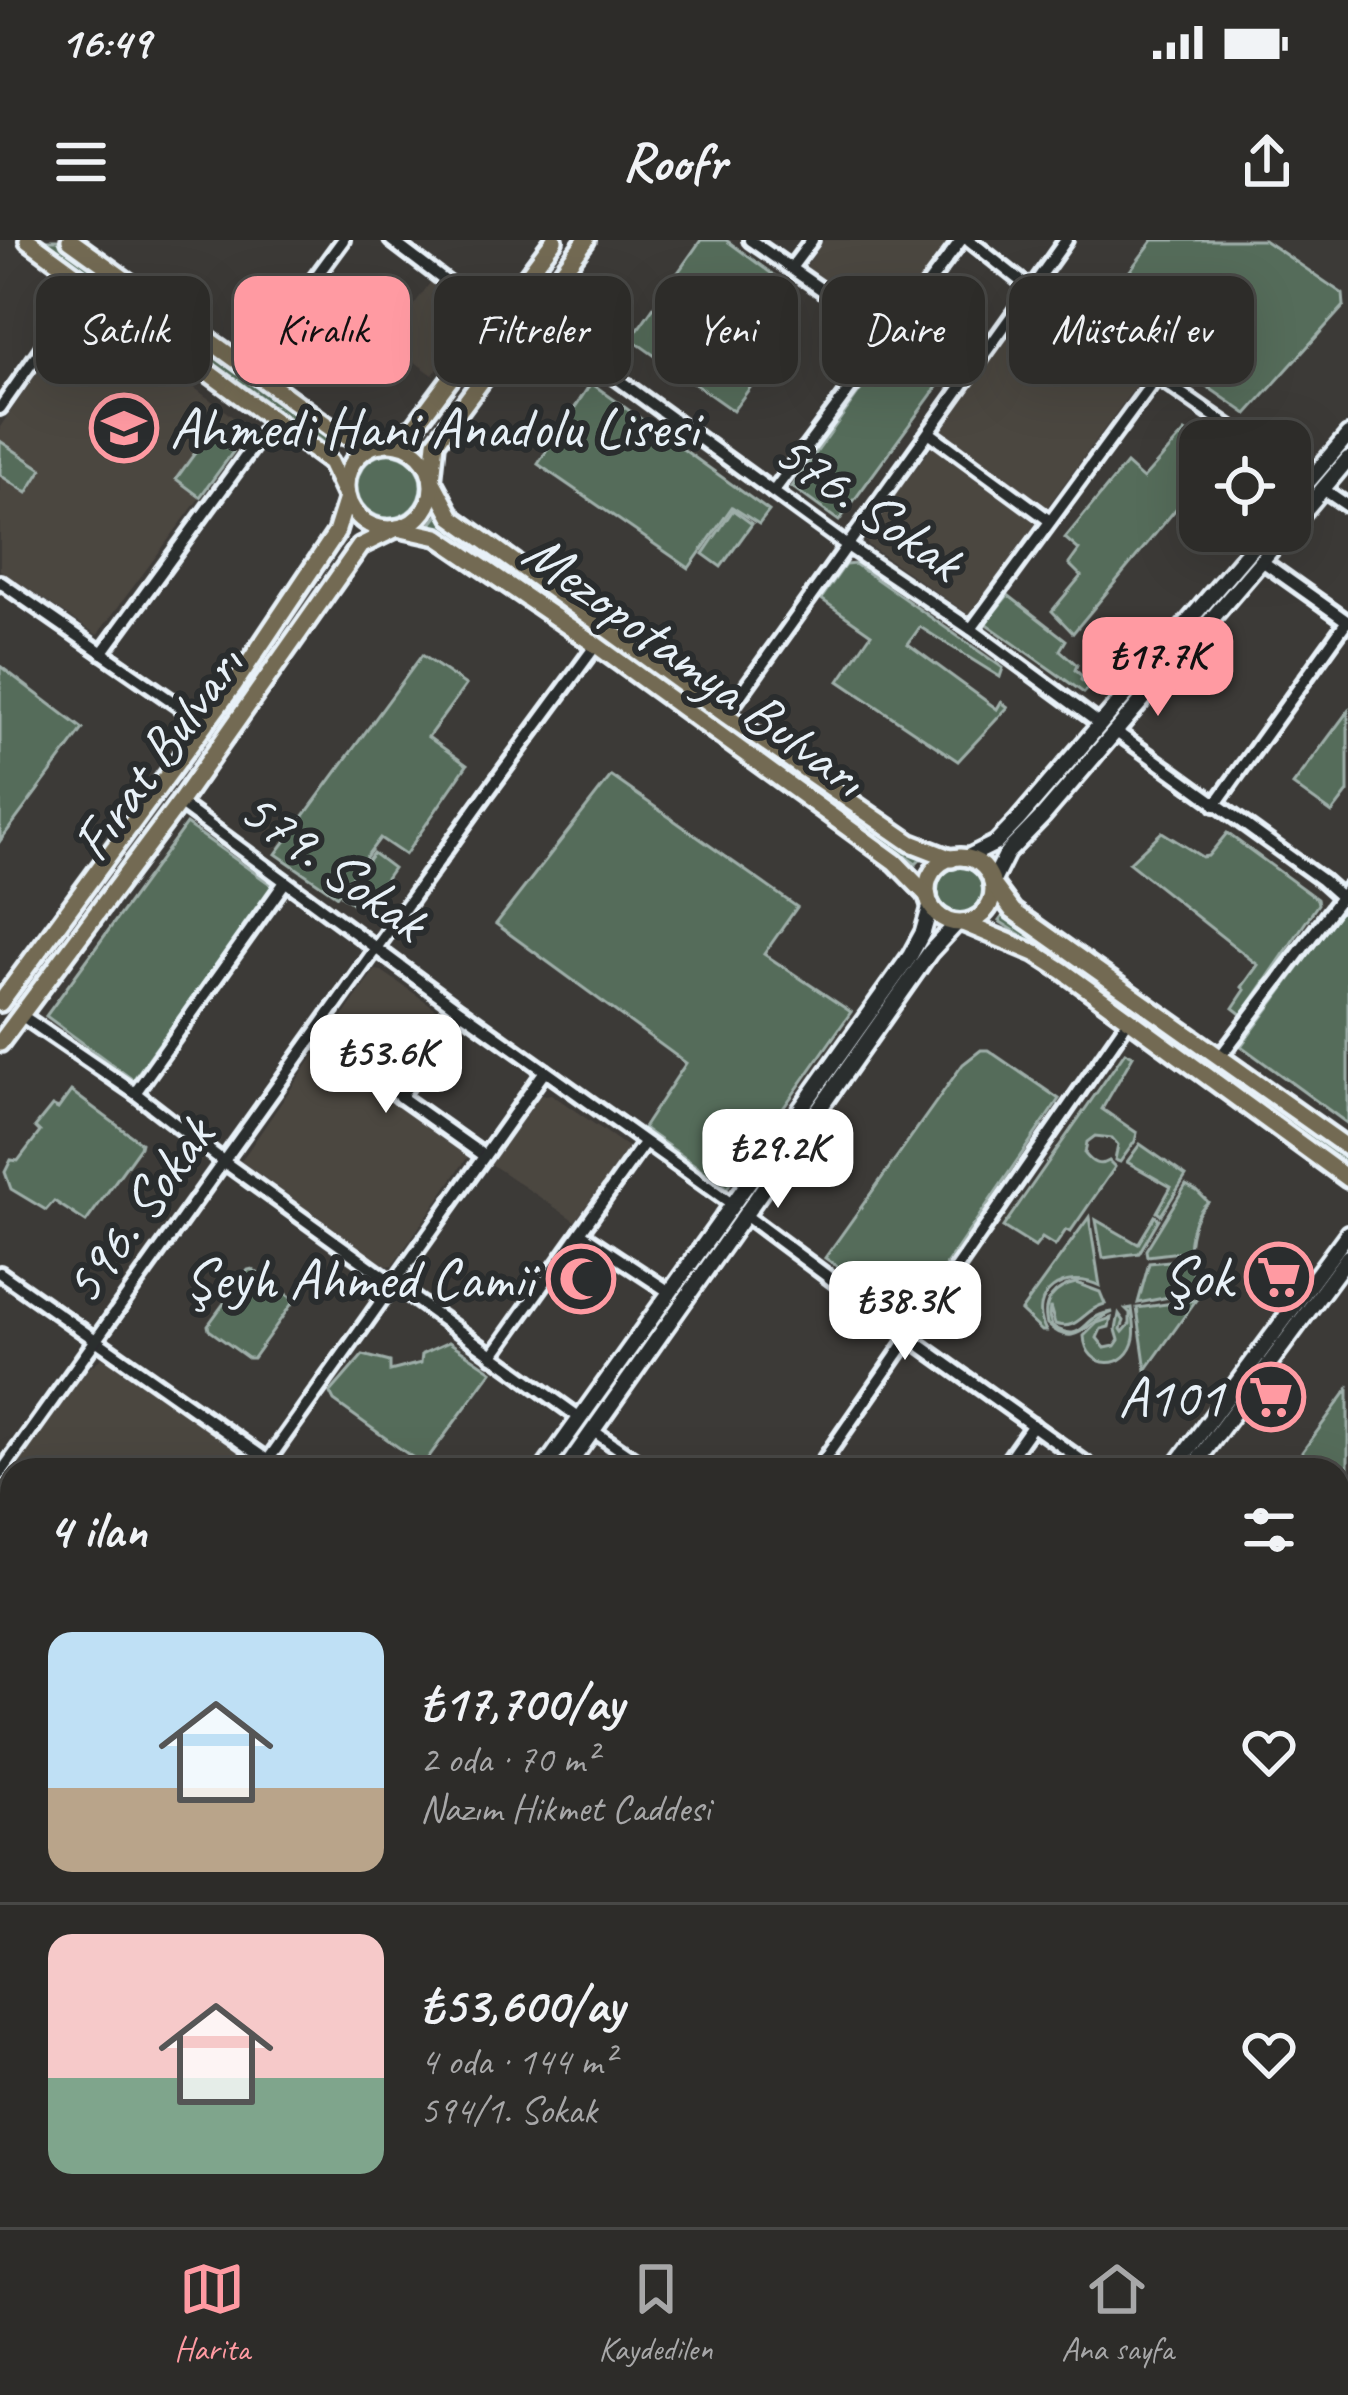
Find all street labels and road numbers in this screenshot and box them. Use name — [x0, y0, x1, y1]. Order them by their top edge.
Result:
street label: 576. Sokak — [761, 415, 980, 599]
street label: Mezopotamya Bulvarı — [510, 516, 882, 814]
street label: Fırat Bulvarı — [55, 630, 260, 875]
street label: 579. Sokak — [226, 773, 444, 959]
street label: 596. Sokak — [46, 1100, 232, 1318]

